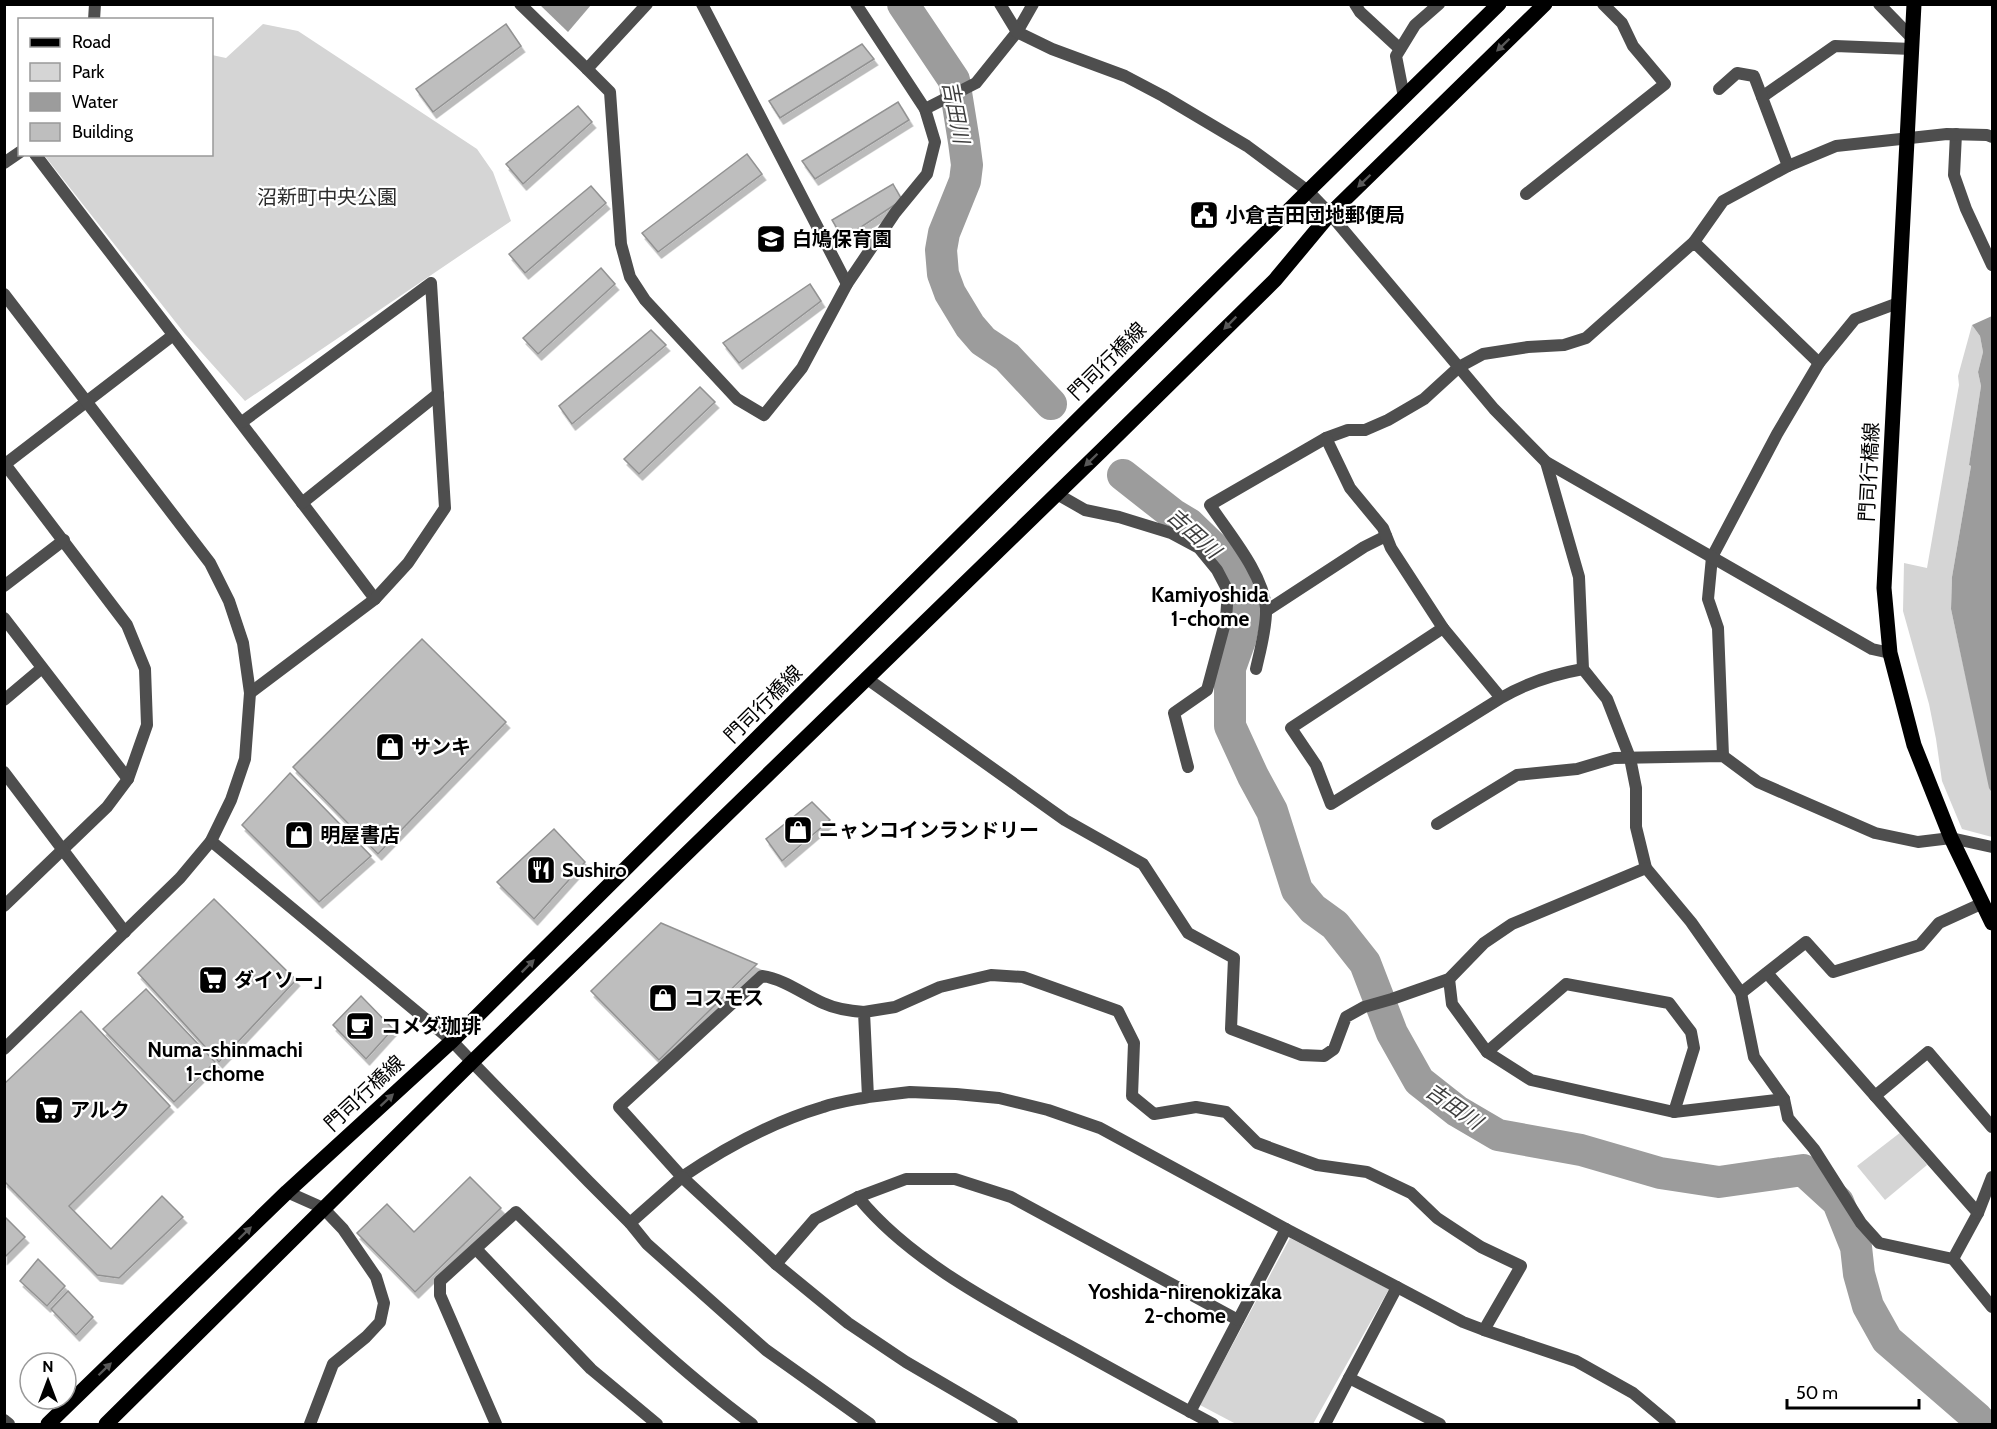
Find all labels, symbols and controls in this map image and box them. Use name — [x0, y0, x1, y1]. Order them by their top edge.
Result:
legend — [18, 18, 213, 156]
text: Road — [72, 31, 111, 53]
one-way arrow — [1497, 38, 1511, 52]
text: Park — [72, 61, 105, 83]
water label: 吉田川 — [938, 79, 975, 147]
text: Water — [72, 91, 118, 113]
text: Building — [72, 121, 134, 143]
one-way arrow — [1357, 174, 1371, 188]
park label: 沼新町中央公園 — [257, 185, 397, 209]
public building icon: 小倉吉田団地郵便局 — [1188, 199, 1220, 231]
place label: 小倉吉田団地郵便局 — [1225, 203, 1405, 227]
school or university icon: 白鳩保育園 — [755, 223, 787, 255]
place label: 白鳩保育園 — [792, 227, 892, 251]
one-way arrow — [1224, 316, 1238, 330]
street label: 門司行橋線 — [1063, 317, 1151, 405]
street label: 門司行橋線 — [1854, 421, 1884, 523]
one-way arrow — [1085, 453, 1099, 467]
water label: 吉田川 — [1162, 503, 1227, 565]
district label: Kamiyoshida 1-chome — [1151, 582, 1269, 631]
street label: 門司行橋線 — [719, 660, 807, 748]
shop icon: サンキ — [374, 731, 406, 763]
place label: サンキ — [411, 735, 471, 759]
shop icon: ニャンコインランドリー — [782, 814, 814, 846]
place label: ニャンコインランドリー — [819, 818, 1039, 842]
shop icon: 明屋書店 — [283, 819, 315, 851]
place label: 明屋書店 — [320, 823, 400, 847]
restaurant icon: Sushiro — [525, 854, 557, 886]
place label: Sushiro — [562, 858, 627, 882]
one-way arrow — [521, 959, 535, 973]
supermarket icon: ダイソー」 — [197, 964, 229, 996]
place label: ダイソー」 — [234, 968, 334, 992]
shop icon: コスモス — [647, 982, 679, 1014]
place label: コスモス — [684, 986, 764, 1010]
cafe icon: コメダ珈琲 — [344, 1010, 376, 1042]
place label: コメダ珈琲 — [381, 1014, 481, 1038]
district label: Numa-shinmachi 1-chome — [147, 1037, 303, 1086]
street label: 門司行橋線 — [319, 1050, 409, 1136]
water label: 吉田川 — [1421, 1078, 1489, 1135]
supermarket icon: アルク — [33, 1094, 65, 1126]
one-way arrow — [379, 1094, 394, 1107]
place label: アルク — [70, 1098, 130, 1122]
one-way arrow — [237, 1227, 251, 1241]
district label: Yoshida-nirenokizaka 2-chome — [1087, 1279, 1282, 1328]
north arrow — [18, 1351, 78, 1411]
text: N — [42, 1357, 54, 1376]
one-way arrow — [97, 1362, 112, 1376]
scale bar — [1787, 1372, 1919, 1410]
text: 50 m — [1796, 1382, 1838, 1404]

